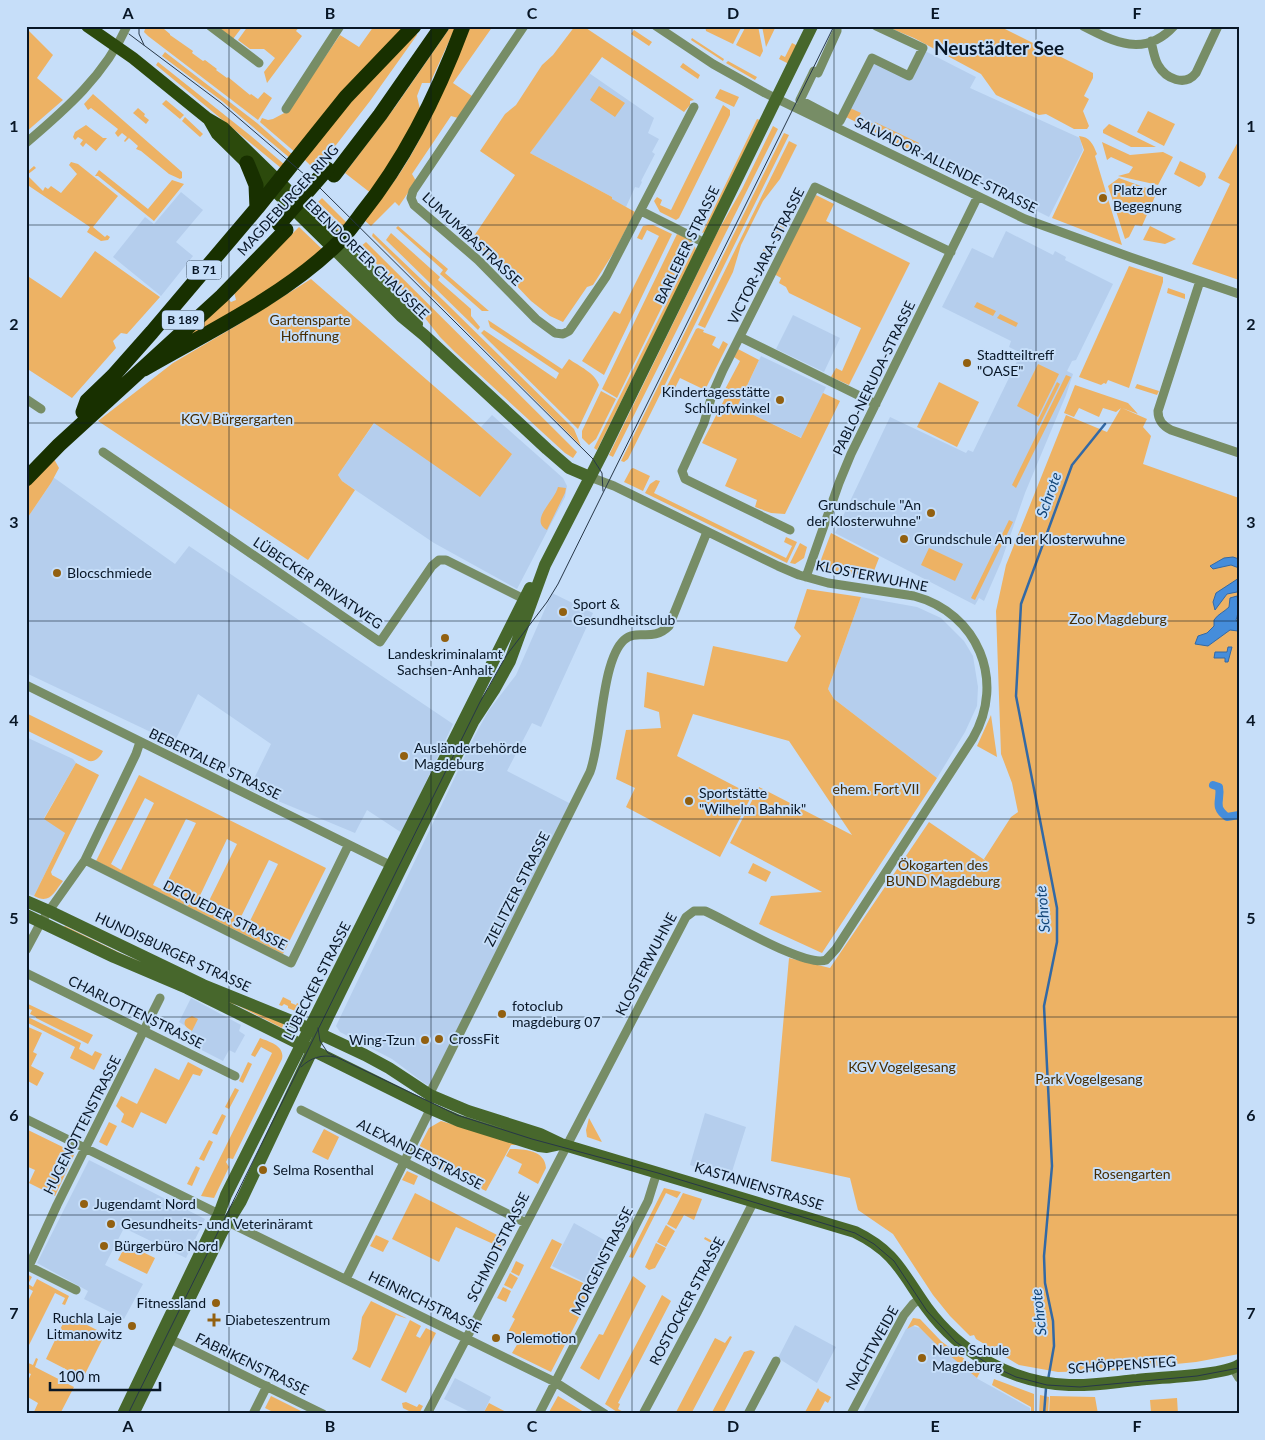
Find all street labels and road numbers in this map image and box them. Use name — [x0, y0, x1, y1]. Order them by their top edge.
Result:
street label: SALVADOR-ALLENDE-STRASSE — [852, 113, 1040, 216]
street label: MAGDEBURGER RING — [233, 141, 342, 259]
street label: BARLEBER STRASSE — [651, 183, 723, 307]
street label: VICTOR-JARA-STRASSE — [724, 185, 807, 327]
street label: LUMUMBASTRASSE — [419, 188, 525, 289]
street label: EBENDORFER CHAUSSEE — [302, 195, 433, 322]
road number: B 71 — [186, 260, 222, 280]
street label: PABLO-NERUDA-STRASSE — [829, 298, 918, 458]
road number: B 189 — [162, 310, 204, 330]
street label: LÜBECKER PRIVATWEG — [250, 533, 386, 632]
street label: KLOSTERWUHNE — [815, 556, 930, 595]
street label: BEBERTALER STRASSE — [147, 724, 284, 803]
street label: ZIELITZER STRASSE — [480, 829, 553, 949]
street label: DEQUEDER STRASSE — [161, 876, 290, 953]
street label: HUNDISBURGER STRASSE — [93, 908, 254, 995]
street label: KLOSTERWUHNE — [611, 909, 680, 1018]
street label: LÜBECKER STRASSE — [279, 919, 354, 1043]
street label: CHARLOTTENSTRASSE — [66, 971, 207, 1052]
street label: HUGENOTTENSTRASSE — [39, 1053, 124, 1197]
street label: ALEXANDERSTRASSE — [354, 1114, 486, 1193]
street label: KASTANIENSTRASSE — [693, 1158, 826, 1213]
street label: SCHMIDTSTRASSE — [463, 1189, 532, 1304]
street label: MORGENSTRASSE — [567, 1204, 636, 1318]
street label: ROSTOCKER STRASSE — [645, 1234, 728, 1368]
street label: HEINRICHSTRASSE — [366, 1267, 484, 1336]
street label: NACHTWEIDE — [841, 1303, 902, 1393]
street label: FABRIKENSTRASSE — [193, 1329, 312, 1398]
street label: SCHÖPPENSTEG — [1067, 1352, 1177, 1377]

